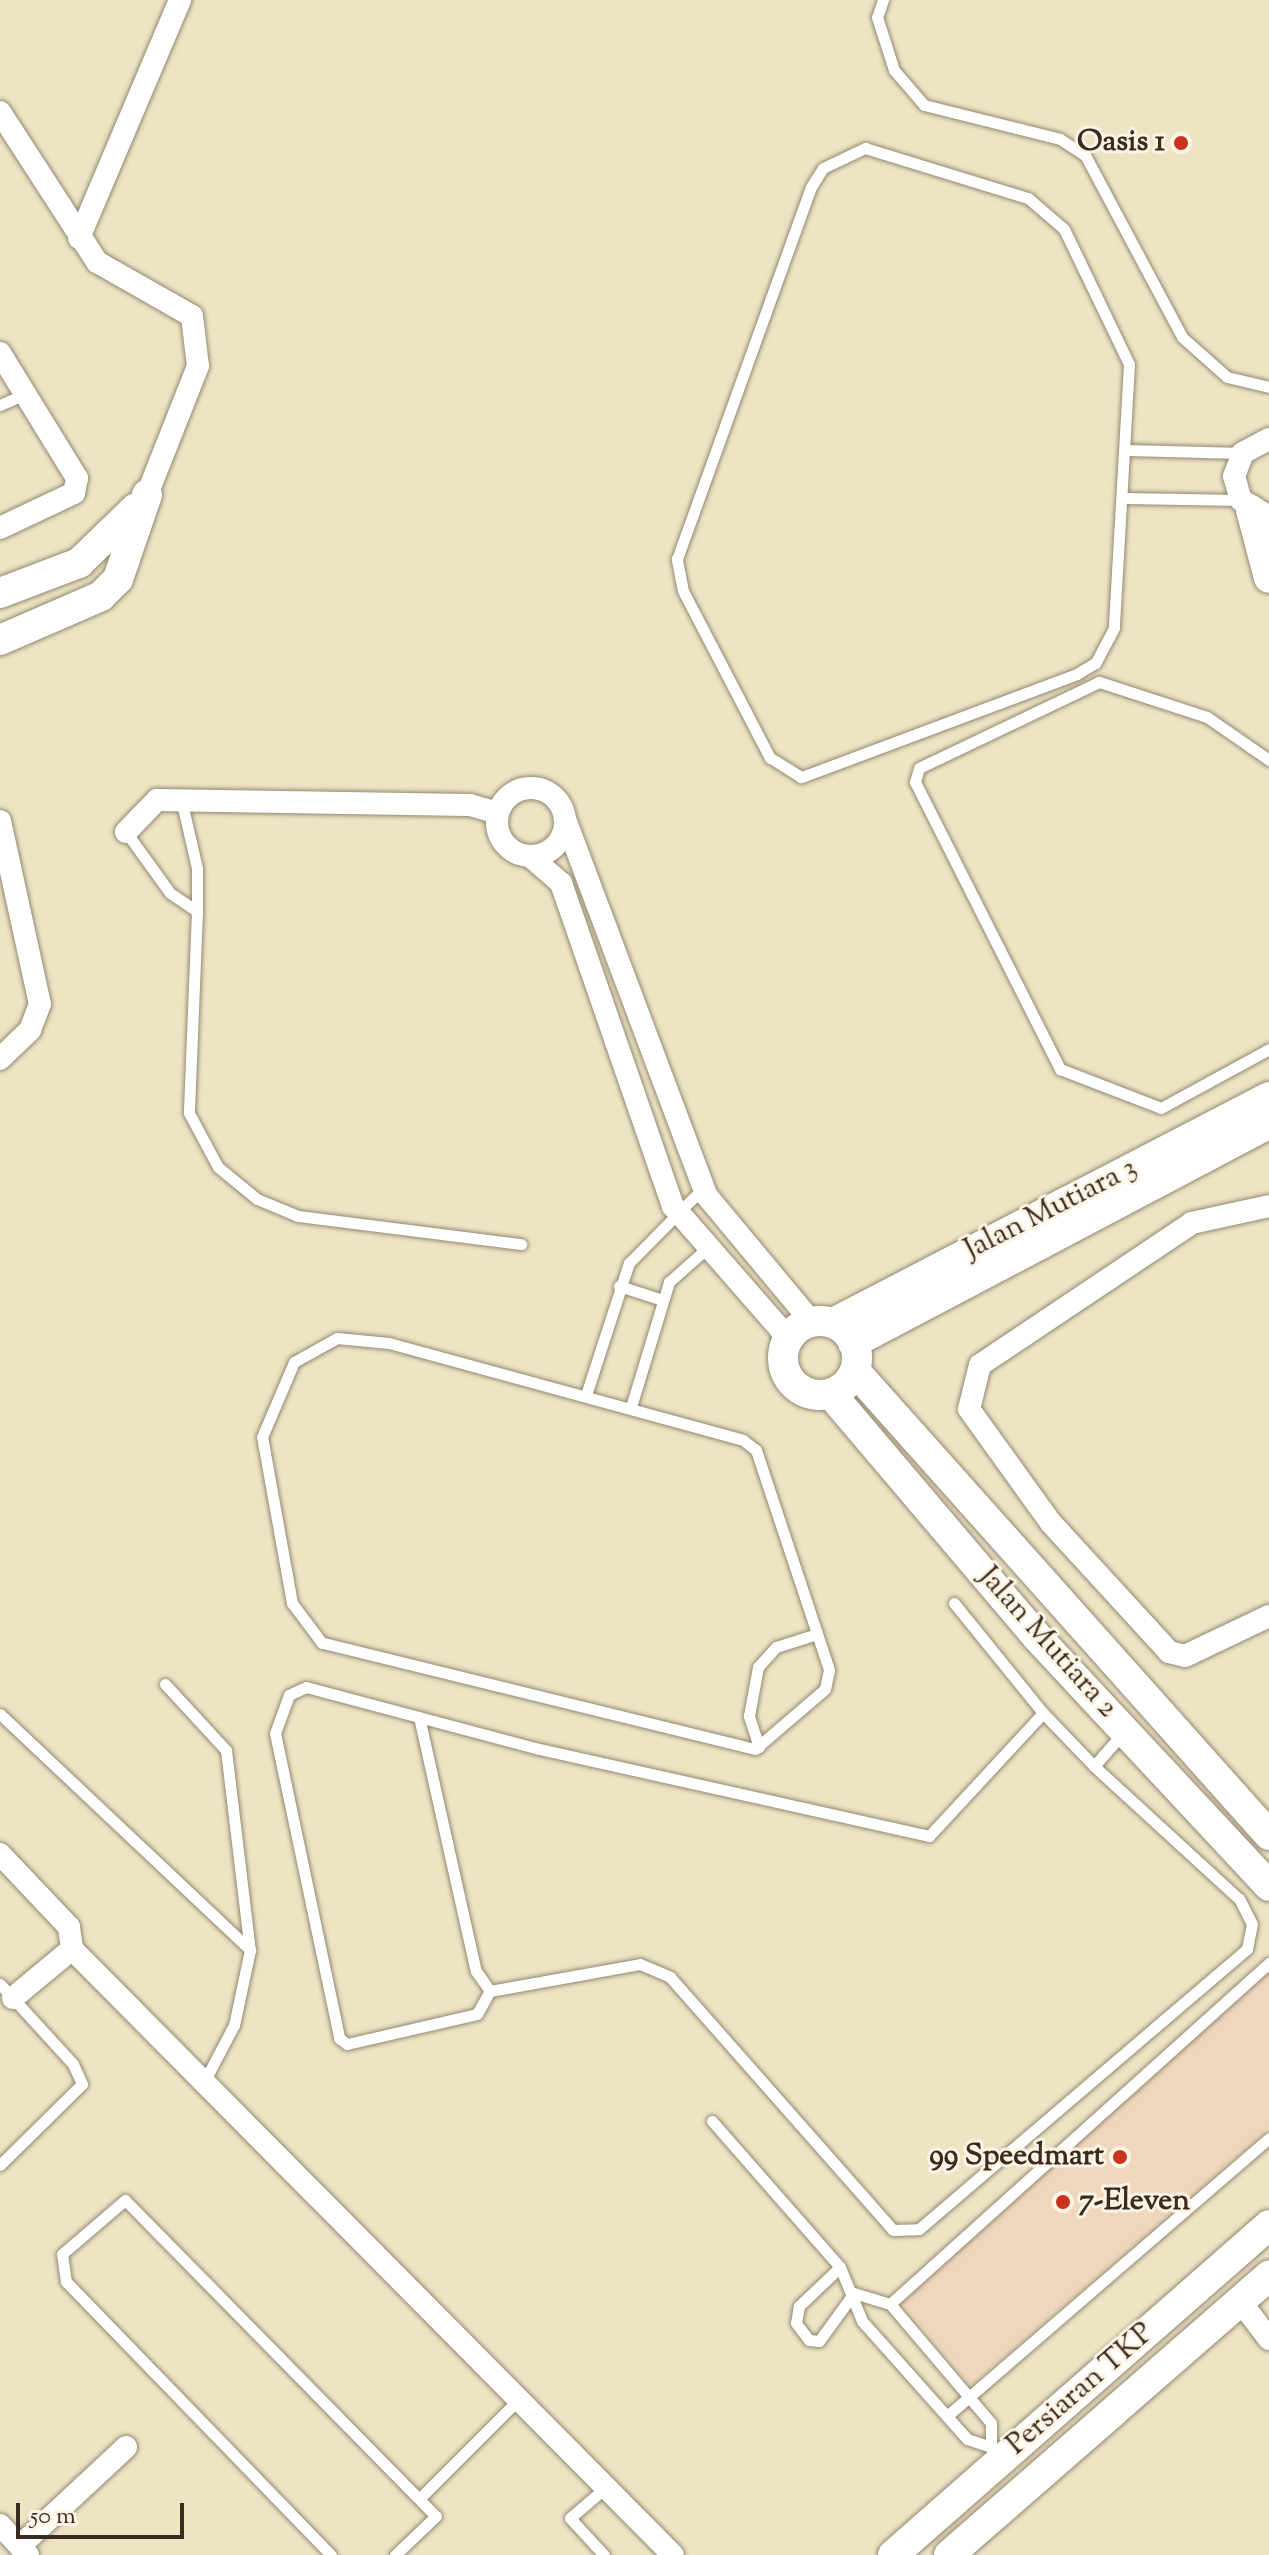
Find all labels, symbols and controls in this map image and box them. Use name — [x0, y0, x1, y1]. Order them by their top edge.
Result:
place label: Oasis 1 — [1077, 125, 1165, 161]
marker: Oasis 1 — [1172, 134, 1190, 152]
street label: Jalan Mutiara 3 — [959, 1151, 1143, 1269]
street label: Jalan Mutiara 2 — [970, 1560, 1124, 1726]
place label: 99 Speedmart — [929, 2139, 1104, 2175]
marker: 99 Speedmart — [1111, 2148, 1129, 2166]
place label: 7-Eleven — [1079, 2184, 1190, 2220]
marker: 7-Eleven — [1054, 2193, 1072, 2211]
street label: Persiaran TKP — [1000, 2316, 1162, 2464]
scale bar — [20, 2487, 188, 2537]
text: 50 m — [30, 2500, 76, 2534]

